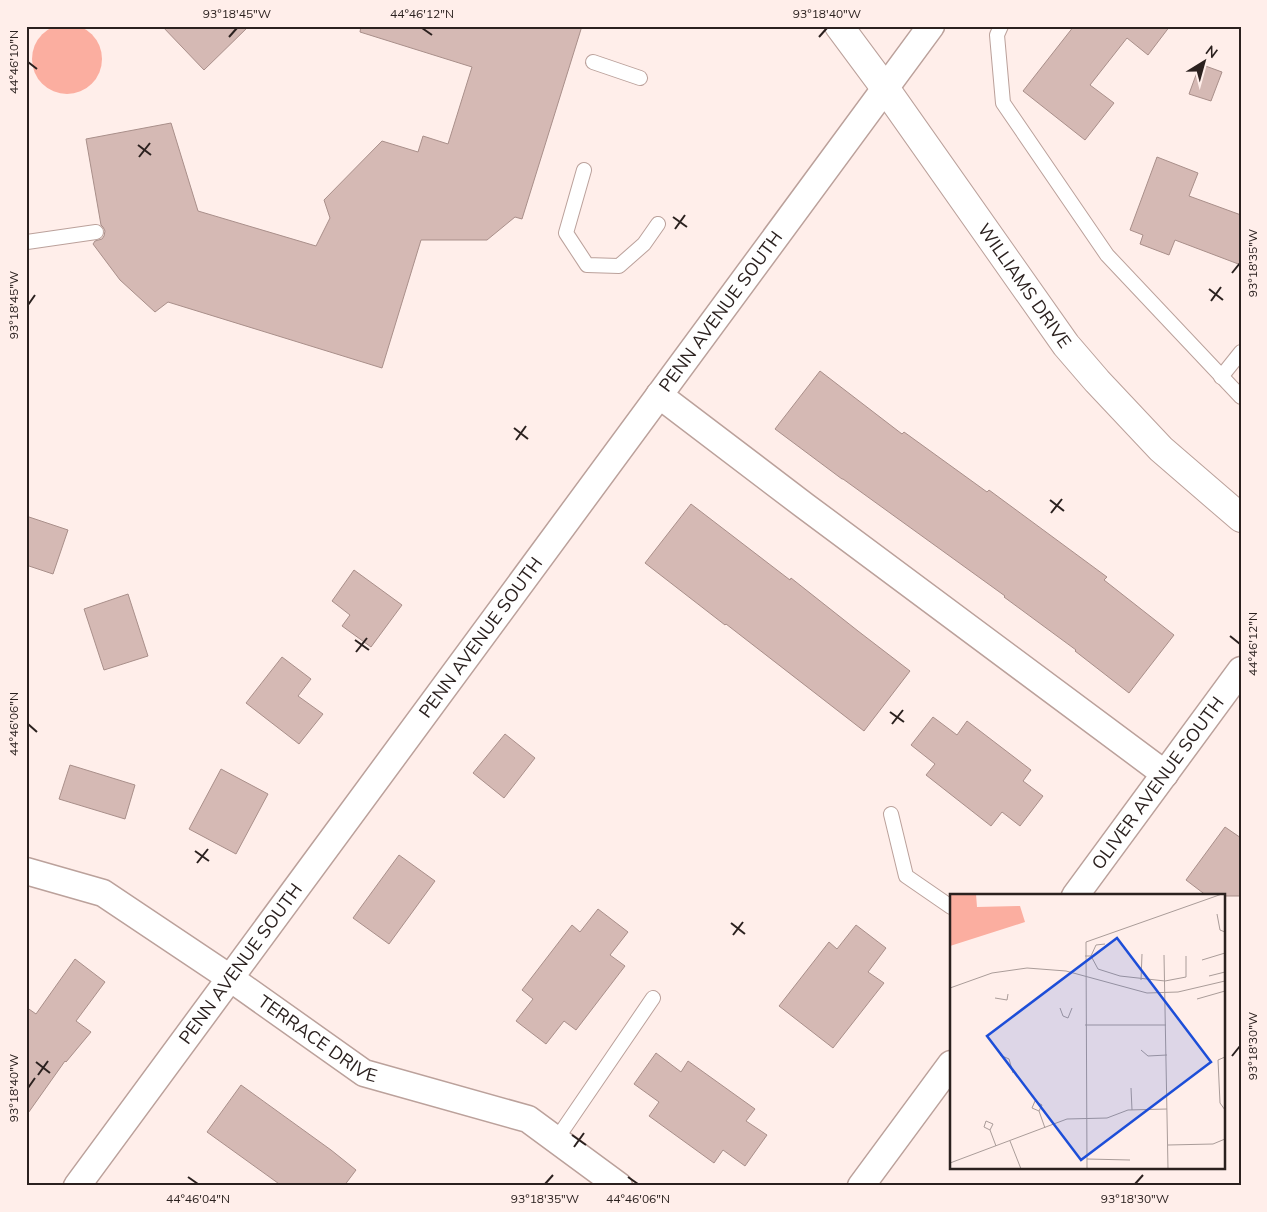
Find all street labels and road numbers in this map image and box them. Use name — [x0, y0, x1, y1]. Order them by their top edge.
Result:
street label: WILLIAMS DRIVE — [973, 219, 1076, 352]
street label: PENN AVENUE SOUTH — [654, 226, 787, 396]
street label: PENN AVENUE SOUTH — [414, 552, 547, 722]
street label: OLIVER AVENUE SOUTH — [1086, 692, 1229, 874]
street label: PENN AVENUE SOUTH — [173, 878, 307, 1048]
street label: TERRACE DRIVE — [254, 989, 380, 1087]

